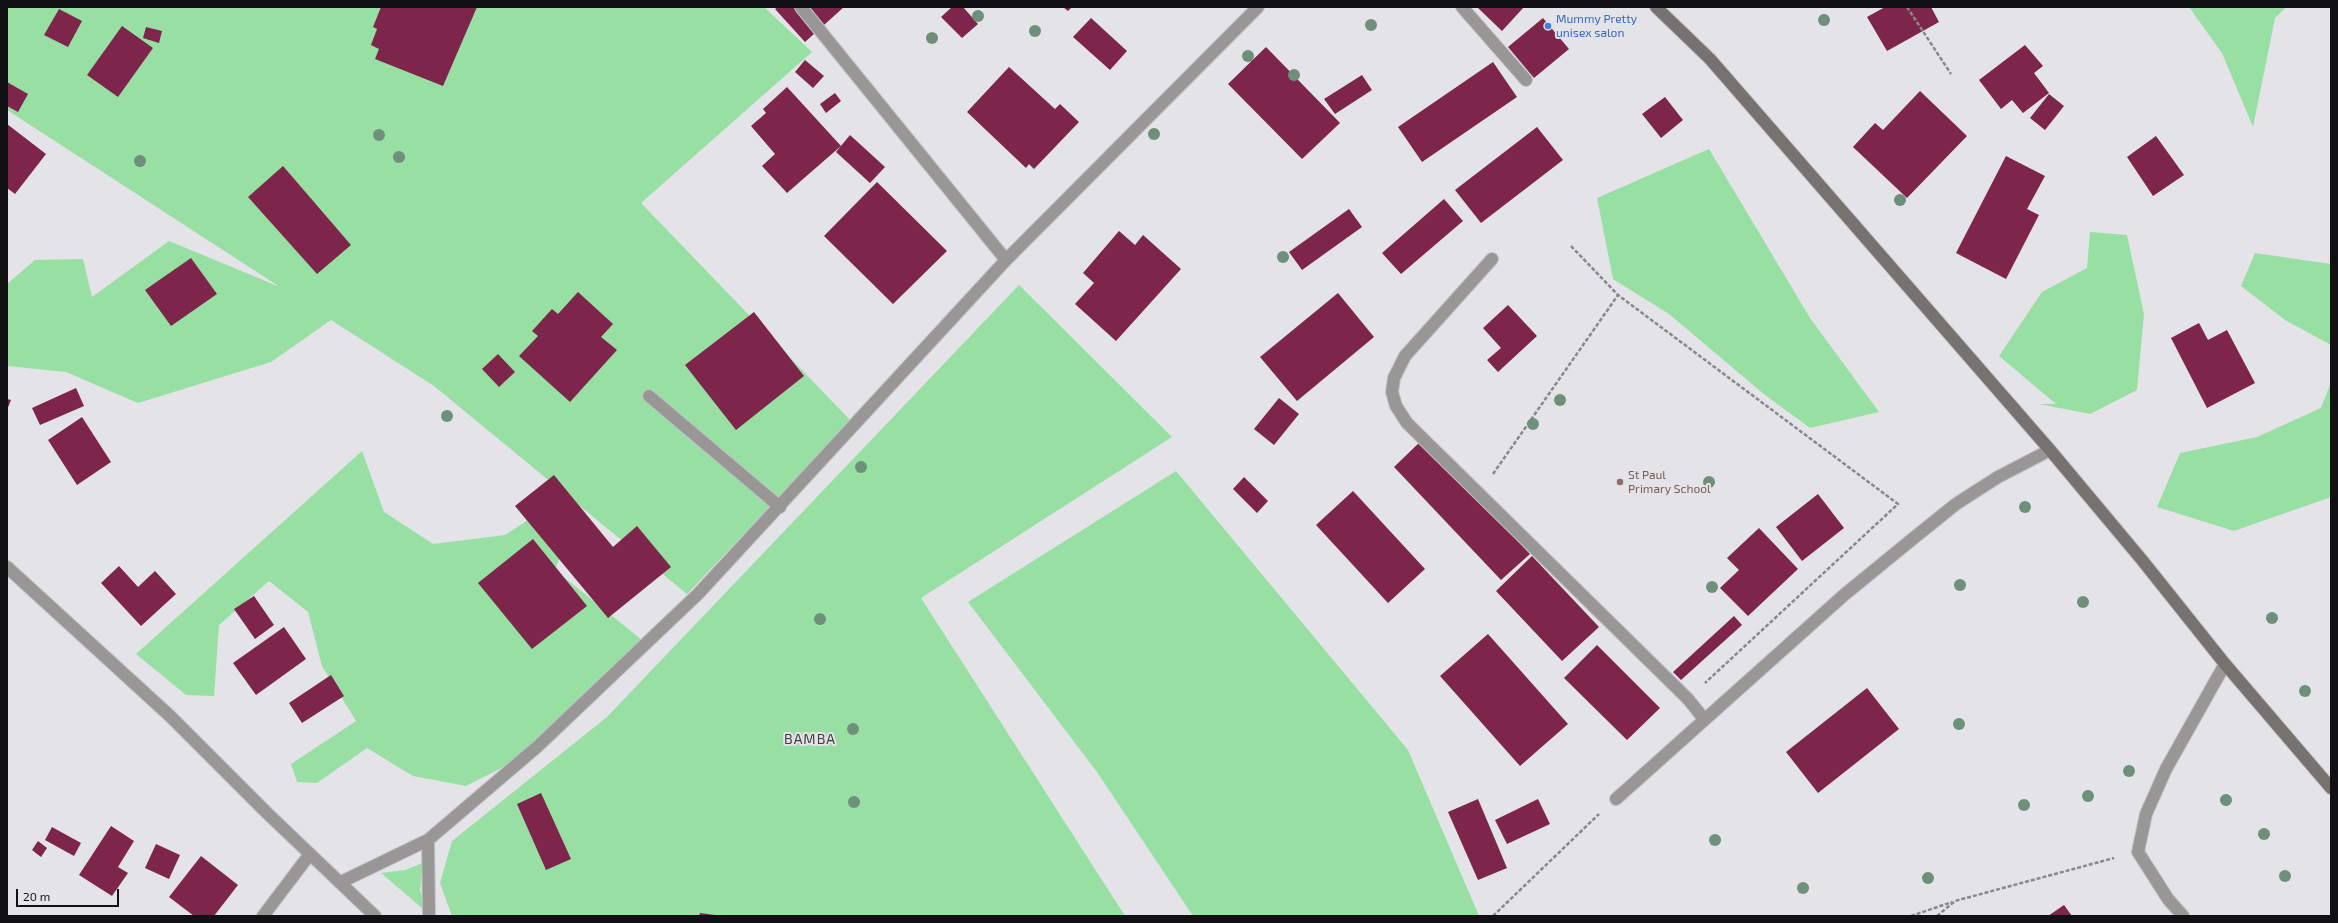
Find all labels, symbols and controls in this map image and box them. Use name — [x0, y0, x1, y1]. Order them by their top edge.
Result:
place label: Mummy Pretty unisex salon — [1556, 12, 1637, 40]
marker: Mummy Pretty unisex salon — [1543, 21, 1553, 31]
place label: St Paul Primary School — [1628, 468, 1711, 496]
marker: St Paul Primary School — [1615, 477, 1625, 487]
district label: BAMBA — [784, 731, 836, 747]
scale bar — [18, 881, 121, 907]
text: 20 m — [23, 889, 50, 903]

